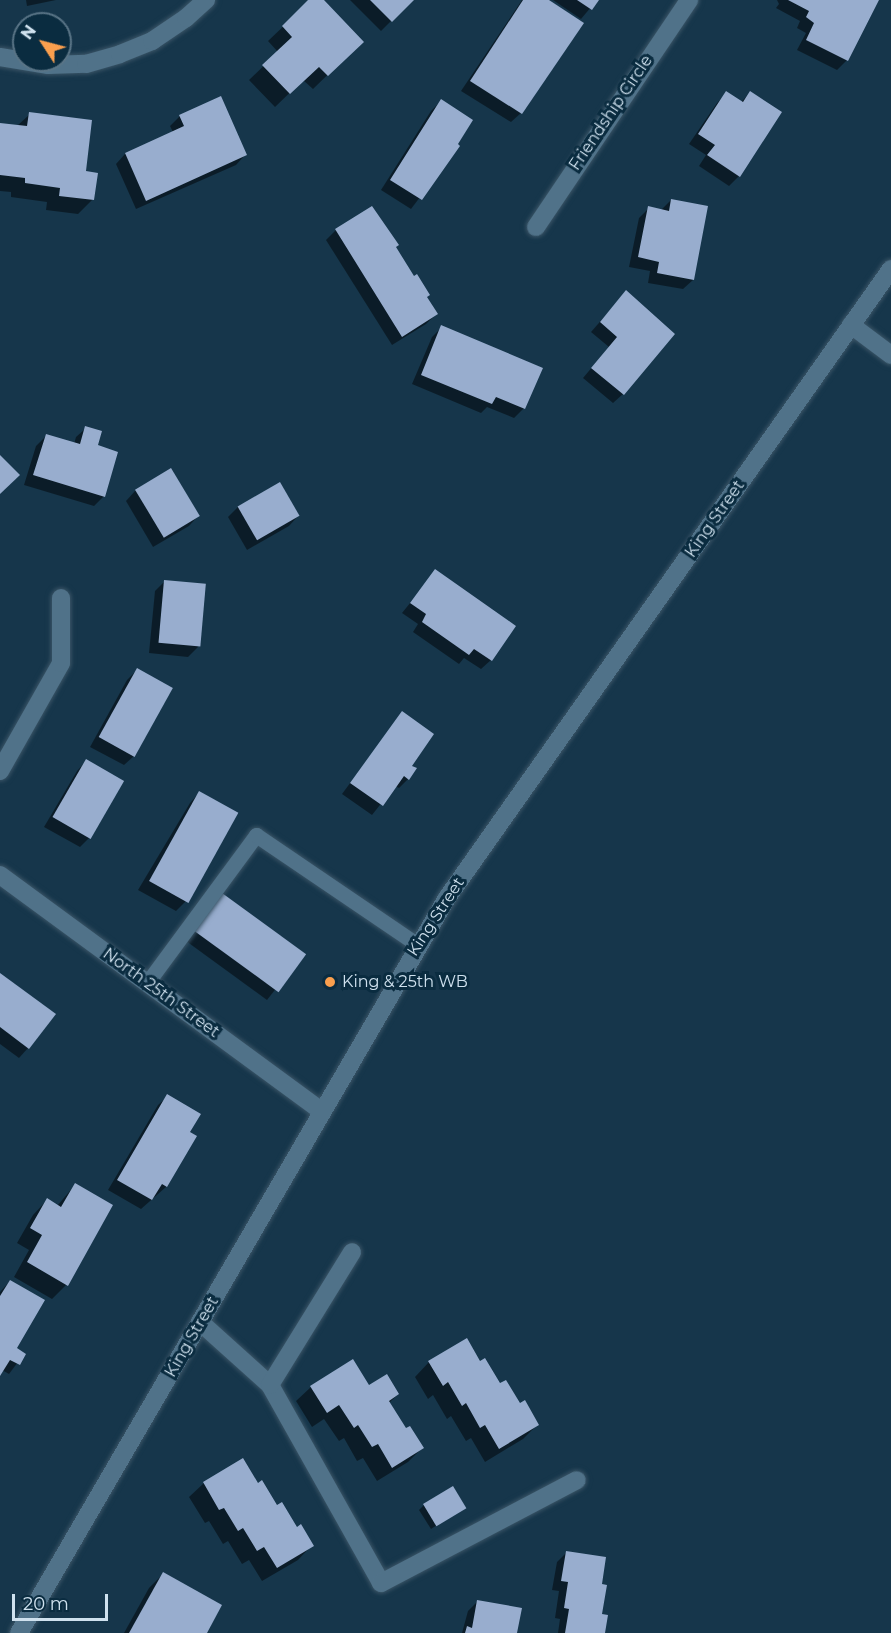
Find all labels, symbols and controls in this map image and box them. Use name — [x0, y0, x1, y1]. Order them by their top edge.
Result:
north arrow — [12, 12, 72, 72]
text: N — [17, 21, 40, 43]
street label: Friendship Circle — [565, 52, 657, 174]
street label: King Street — [681, 477, 749, 561]
street label: King Street — [403, 874, 469, 960]
street label: North 25th Street — [99, 944, 223, 1042]
place label: King & 25th WB — [342, 972, 468, 992]
marker: King & 25th WB — [323, 975, 337, 989]
street label: King Street — [161, 1293, 223, 1381]
scale bar — [15, 1582, 111, 1620]
text: 20 m — [23, 1593, 69, 1615]

